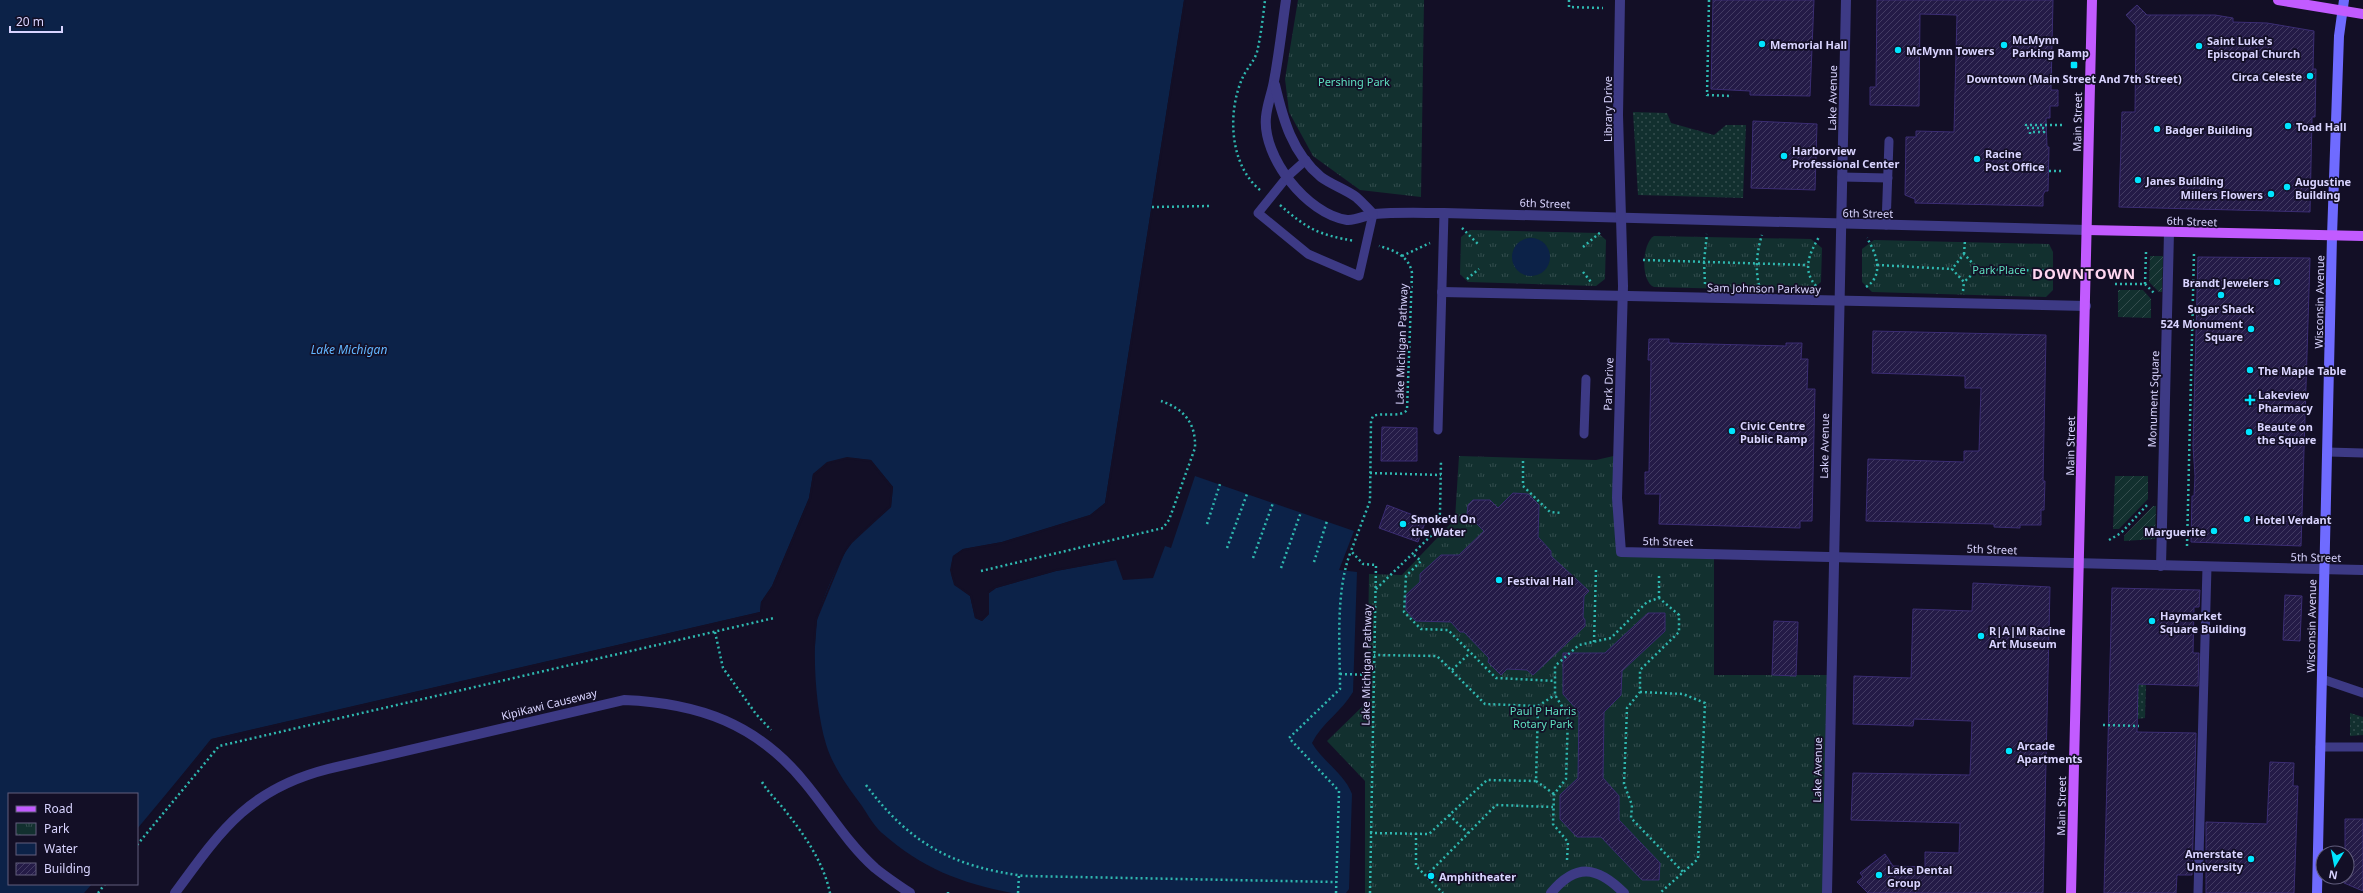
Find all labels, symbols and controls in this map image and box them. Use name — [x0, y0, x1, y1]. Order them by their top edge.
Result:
scale bar — [10, 8, 62, 34]
text: 20 m — [16, 13, 44, 30]
place label: McMynn Parking Ramp — [2012, 32, 2089, 60]
place label: Saint Luke's Episcopal Church — [2207, 33, 2300, 61]
place label: Memorial Hall — [1770, 37, 1847, 52]
marker: Memorial Hall — [1757, 39, 1767, 49]
marker: McMynn Parking Ramp — [1999, 40, 2009, 50]
marker: Saint Luke's Episcopal Church — [2194, 41, 2204, 51]
place label: McMynn Towers — [1906, 43, 1995, 58]
marker: McMynn Towers — [1893, 45, 1903, 55]
marker: Downtown (Main Street And 7th Street) — [2069, 60, 2079, 70]
street label: Lake Avenue — [1824, 65, 1840, 131]
place label: Circa Celeste — [2231, 69, 2302, 84]
place label: Downtown (Main Street And 7th Street) — [1966, 71, 2182, 86]
marker: Circa Celeste — [2305, 71, 2315, 81]
park label: Pershing Park — [1318, 74, 1390, 89]
street label: Library Drive — [1600, 76, 1615, 142]
street label: Main Street — [2069, 92, 2085, 152]
place label: Toad Hall — [2296, 119, 2346, 134]
marker: Toad Hall — [2283, 121, 2293, 131]
place label: Badger Building — [2165, 122, 2253, 137]
marker: Badger Building — [2152, 124, 2162, 134]
place label: Harborview Professional Center — [1792, 143, 1899, 171]
place label: Racine Post Office — [1985, 146, 2045, 174]
marker: Harborview Professional Center — [1779, 151, 1789, 161]
marker: Racine Post Office — [1972, 154, 1982, 164]
place label: Janes Building — [2145, 173, 2224, 188]
place label: Augustine Building — [2295, 174, 2352, 202]
marker: Janes Building — [2133, 175, 2143, 185]
marker: Augustine Building — [2282, 182, 2292, 192]
place label: Millers Flowers — [2181, 187, 2263, 202]
marker: Millers Flowers — [2266, 189, 2276, 199]
street label: 6th Street — [1519, 195, 1571, 211]
street label: 6th Street — [1843, 205, 1893, 221]
street label: 6th Street — [2166, 213, 2218, 229]
street label: Wisconsin Avenue — [2311, 255, 2327, 349]
park label: Park Place — [1972, 262, 2026, 277]
district label: DOWNTOWN — [2032, 263, 2136, 283]
place label: Brandt Jewelers — [2182, 275, 2269, 290]
marker: Brandt Jewelers — [2272, 277, 2282, 287]
street label: Sam Johnson Parkway — [1707, 280, 1821, 296]
street label: Lake Michigan Pathway — [1391, 283, 1411, 405]
marker: Sugar Shack — [2216, 290, 2226, 300]
place label: Sugar Shack — [2188, 301, 2255, 316]
place label: 524 Monument Square — [2161, 316, 2243, 344]
marker: 524 Monument Square — [2246, 324, 2256, 334]
water label: Lake Michigan — [311, 341, 387, 358]
street label: Monument Square — [2144, 350, 2162, 448]
street label: Park Drive — [1600, 357, 1616, 411]
place label: The Maple Table — [2258, 363, 2347, 378]
marker: The Maple Table — [2245, 365, 2255, 375]
place label: Lakeview Pharmacy — [2258, 387, 2313, 415]
marker: Lakeview Pharmacy — [2245, 395, 2255, 405]
street label: Lake Avenue — [1816, 413, 1832, 479]
street label: Main Street — [2062, 416, 2078, 476]
place label: Civic Centre Public Ramp — [1740, 418, 1808, 446]
place label: Beaute on the Square — [2257, 419, 2317, 447]
marker: Civic Centre Public Ramp — [1727, 426, 1737, 436]
marker: Beaute on the Square — [2244, 427, 2254, 437]
place label: Smoke'd On the Water — [1411, 511, 1476, 539]
place label: Hotel Verdant — [2255, 512, 2332, 527]
marker: Hotel Verdant — [2242, 514, 2252, 524]
marker: Smoke'd On the Water — [1398, 519, 1408, 529]
place label: Marguerite — [2144, 524, 2206, 539]
marker: Marguerite — [2209, 526, 2219, 536]
street label: 5th Street — [1643, 533, 1693, 549]
street label: 5th Street — [1966, 541, 2018, 557]
street label: 5th Street — [2291, 549, 2341, 565]
place label: Festival Hall — [1507, 573, 1574, 588]
marker: Festival Hall — [1494, 575, 1504, 585]
street label: Wisconsin Avenue — [2303, 579, 2319, 673]
street label: Lake Michigan Pathway — [1357, 604, 1375, 726]
place label: Haymarket Square Building — [2160, 608, 2246, 636]
marker: Haymarket Square Building — [2147, 616, 2157, 626]
place label: R|A|M Racine Art Museum — [1989, 623, 2066, 651]
marker: R|A|M Racine Art Museum — [1976, 631, 1986, 641]
street label: KipiKawi Causeway — [500, 685, 599, 723]
park label: Paul P Harris Rotary Park — [1510, 703, 1576, 731]
street label: Lake Avenue — [1809, 737, 1825, 803]
place label: Arcade Apartments — [2017, 738, 2083, 766]
marker: Arcade Apartments — [2004, 746, 2014, 756]
street label: Main Street — [2053, 776, 2069, 836]
legend — [8, 793, 138, 885]
text: Road — [44, 800, 73, 817]
text: Park — [44, 820, 70, 837]
text: Water — [44, 840, 78, 857]
north arrow — [2315, 845, 2355, 885]
place label: Amerstate University — [2185, 846, 2244, 874]
marker: Amerstate University — [2246, 854, 2256, 864]
text: Building — [44, 860, 91, 877]
place label: Lake Dental Group — [1887, 862, 1952, 890]
text: N — [2327, 867, 2339, 884]
place label: Amphitheater — [1439, 869, 1516, 884]
marker: Lake Dental Group — [1874, 870, 1884, 880]
marker: Amphitheater — [1426, 871, 1436, 881]

